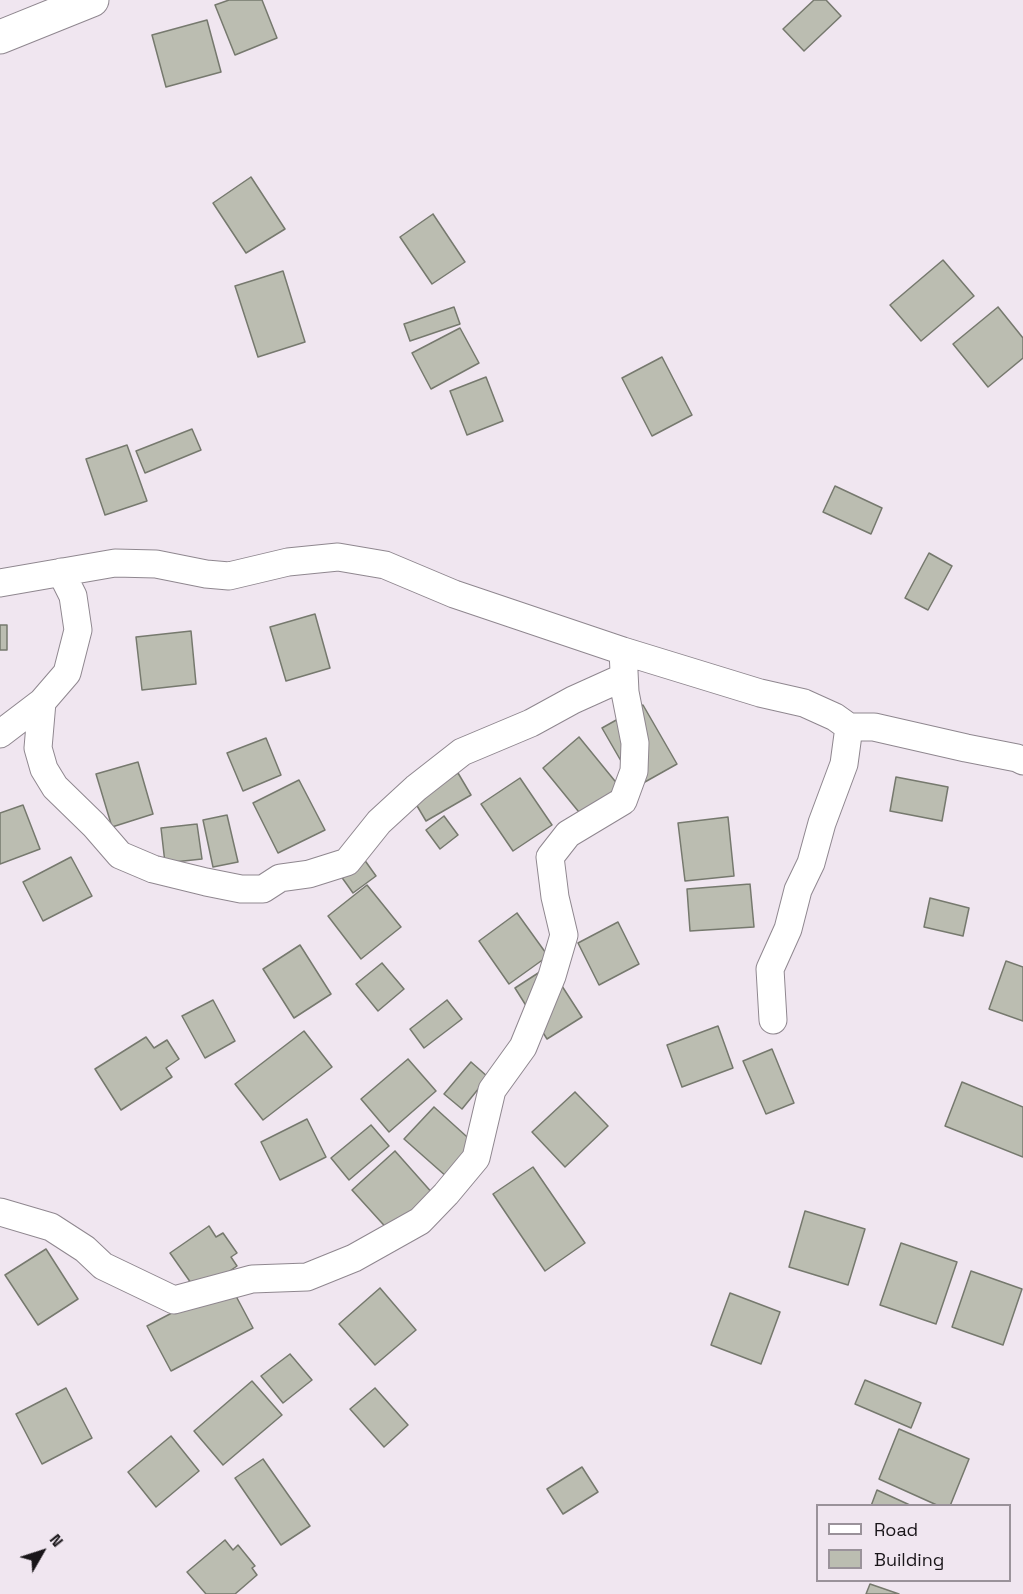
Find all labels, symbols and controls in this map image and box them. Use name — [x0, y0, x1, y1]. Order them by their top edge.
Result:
legend — [816, 1504, 1011, 1582]
text: Road — [874, 1518, 918, 1541]
north arrow — [12, 1522, 72, 1582]
text: N — [45, 1530, 68, 1551]
text: Building — [874, 1548, 944, 1571]

